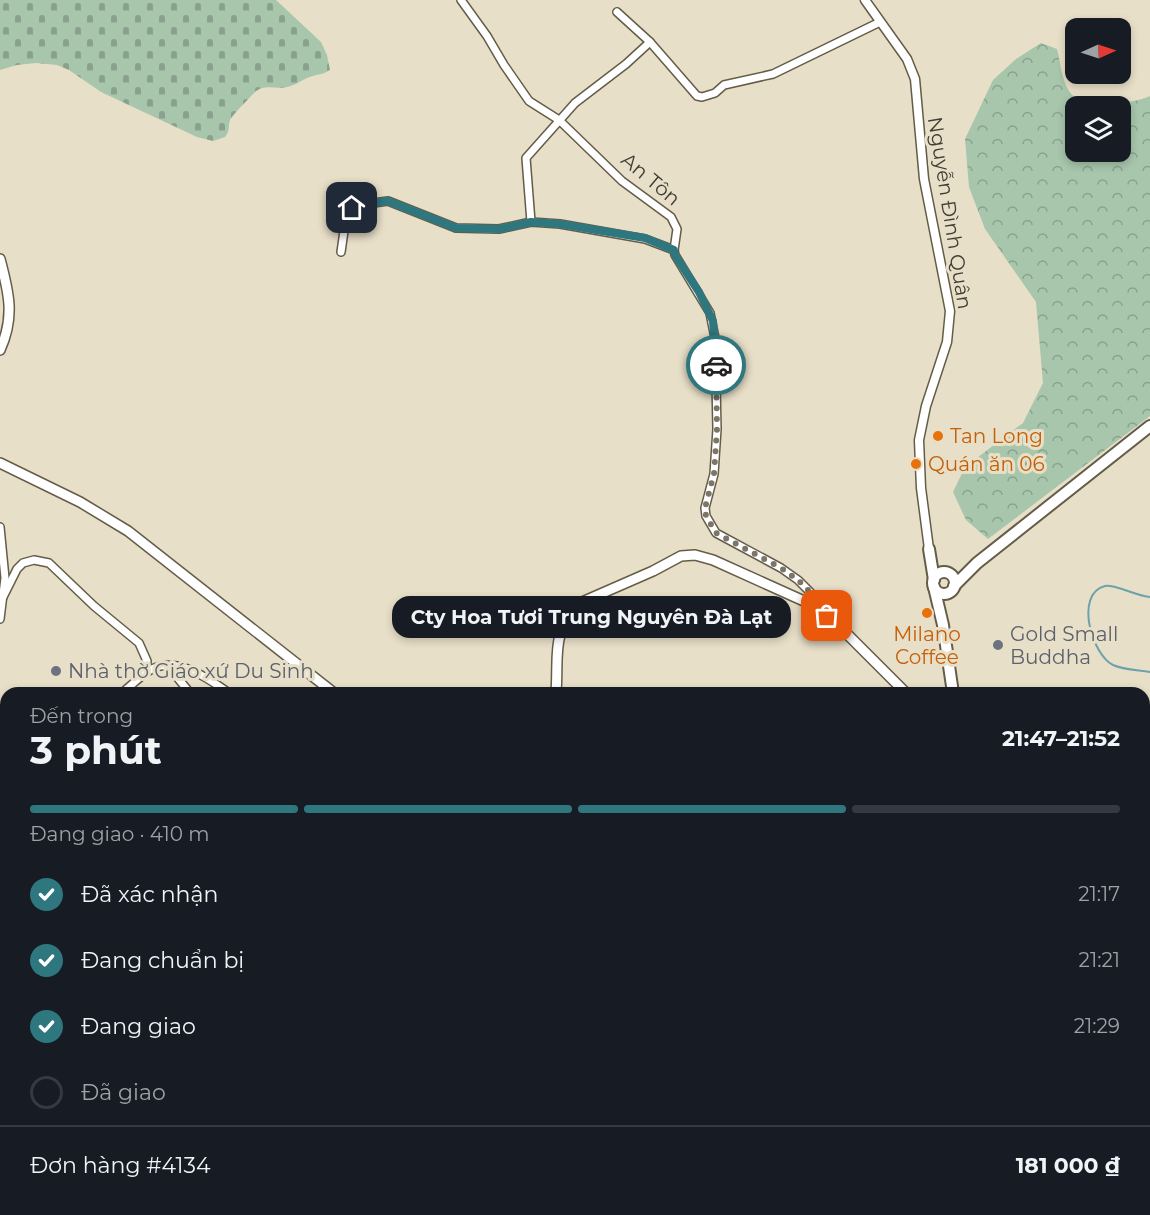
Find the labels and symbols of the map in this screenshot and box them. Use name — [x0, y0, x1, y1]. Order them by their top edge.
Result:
north arrow — [1065, 18, 1131, 84]
street label: Nguyễn Đình Quân — [923, 115, 977, 311]
street label: An Tôn — [617, 147, 685, 211]
pin — [326, 182, 377, 233]
courier — [686, 335, 746, 395]
place label: Tan Long — [950, 424, 1043, 448]
marker: Tan Long — [931, 429, 945, 443]
place label: Quán ăn 06 — [928, 452, 1045, 476]
marker: Quán ăn 06 — [909, 457, 923, 471]
pin — [801, 590, 852, 641]
callout: Cty Hoa Tươi Trung Nguyên Đà Lạt — [392, 595, 791, 637]
marker: Milano Coffee — [920, 606, 934, 620]
place label: Milano Coffee — [893, 622, 961, 669]
place label: Gold Small Buddha — [1010, 622, 1118, 669]
marker: Gold Small Buddha — [991, 638, 1005, 652]
place label: Nhà thờ Giáo xứ Du Sinh — [68, 659, 314, 683]
marker: Nhà thờ Giáo xứ Du Sinh — [49, 664, 63, 678]

